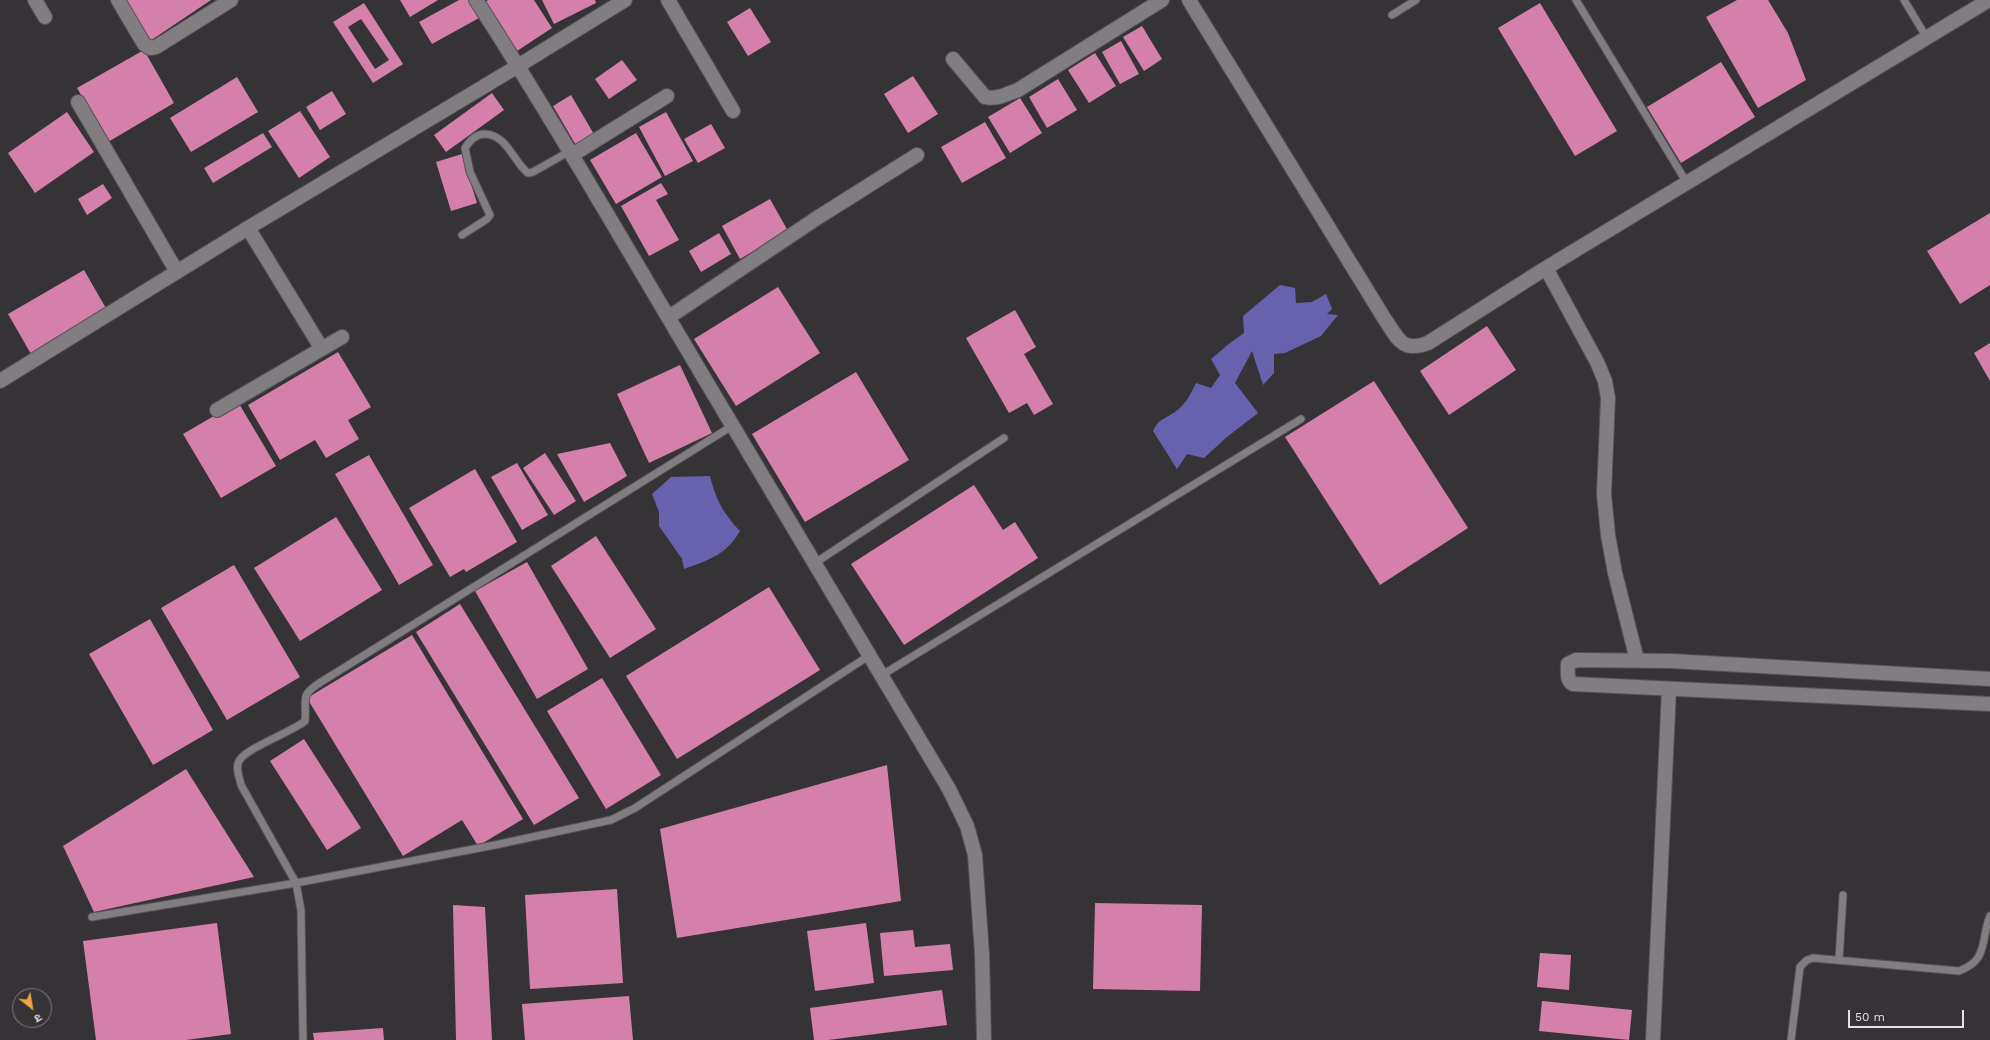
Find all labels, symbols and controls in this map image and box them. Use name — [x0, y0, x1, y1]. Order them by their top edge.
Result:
north arrow — [12, 988, 52, 1028]
scale bar — [1850, 1002, 1966, 1028]
text: 50 m — [1855, 1010, 1885, 1024]
text: उ — [32, 1011, 44, 1025]

